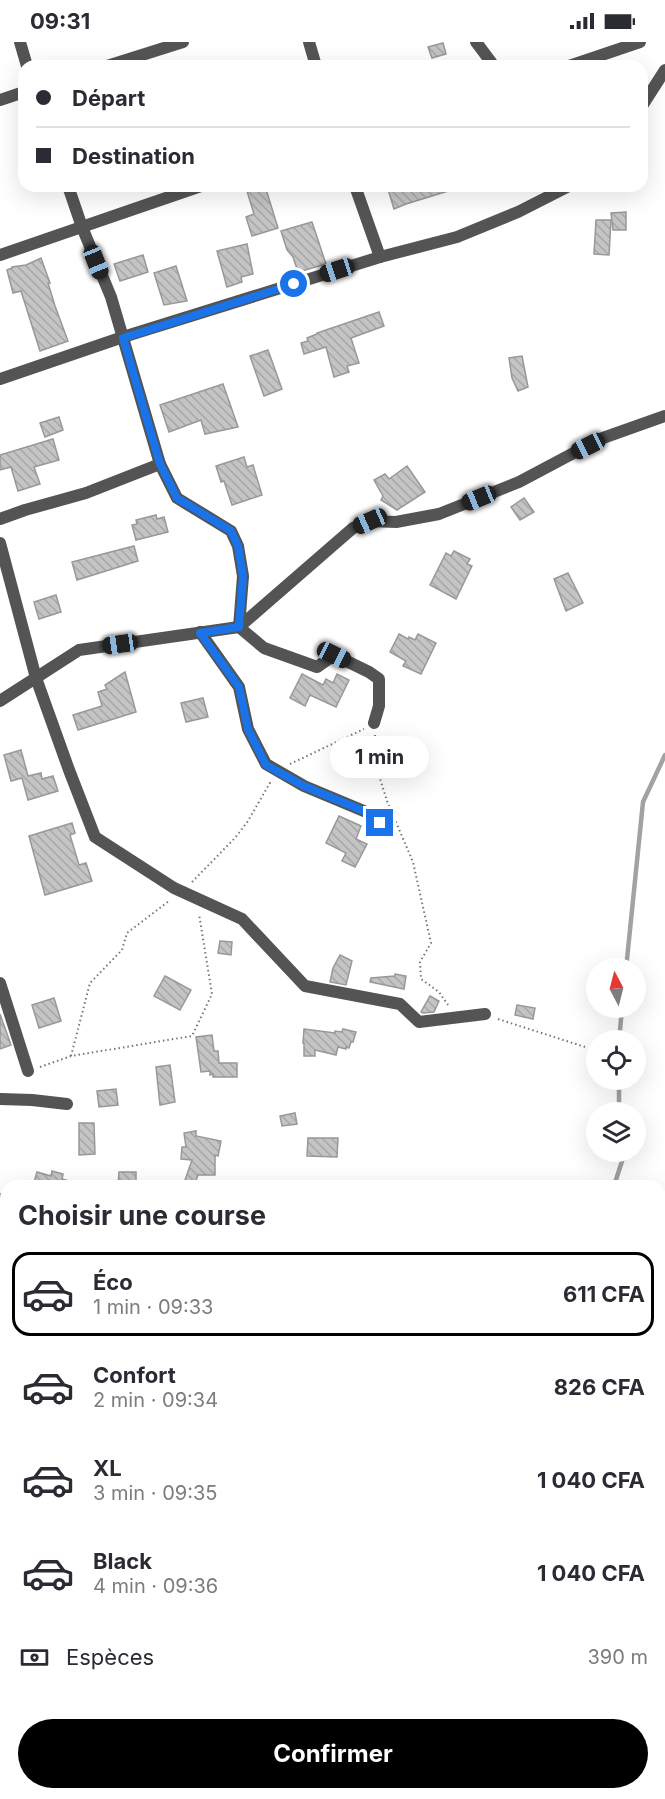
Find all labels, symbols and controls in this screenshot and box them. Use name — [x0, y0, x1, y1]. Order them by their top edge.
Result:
text: 09:31 — [30, 8, 90, 34]
text: Départ — [72, 85, 145, 111]
text: Destination — [72, 143, 195, 169]
car — [81, 242, 111, 282]
car — [317, 256, 357, 284]
route start — [280, 270, 307, 297]
car — [568, 430, 608, 462]
car — [459, 483, 499, 513]
car — [350, 505, 390, 537]
car — [101, 633, 139, 655]
car — [314, 639, 354, 671]
callout: 1 min — [330, 736, 430, 778]
text: 1 min — [355, 745, 404, 769]
route end — [366, 809, 393, 836]
north arrow — [586, 958, 646, 1018]
map controls — [586, 958, 646, 1162]
button: locate — [586, 1030, 646, 1090]
button: layers — [586, 1102, 646, 1162]
text: Choisir une course — [18, 1199, 266, 1232]
icon: car — [21, 1267, 75, 1321]
text: Éco — [93, 1269, 133, 1295]
text: 611 CFA — [563, 1281, 645, 1307]
text: 1 min · 09:33 — [93, 1295, 213, 1319]
icon: car — [21, 1360, 75, 1414]
text: Confort — [93, 1362, 176, 1388]
text: 826 CFA — [554, 1374, 645, 1400]
text: 2 min · 09:34 — [93, 1388, 218, 1412]
icon: car — [21, 1453, 75, 1507]
text: XL — [93, 1455, 122, 1481]
text: 1 040 CFA — [537, 1467, 645, 1493]
text: 3 min · 09:35 — [93, 1481, 217, 1505]
icon: car — [21, 1546, 75, 1600]
text: Black — [93, 1548, 152, 1574]
text: 1 040 CFA — [537, 1560, 645, 1586]
text: 4 min · 09:36 — [93, 1574, 218, 1598]
icon: cash — [18, 1641, 51, 1674]
text: Espèces — [66, 1644, 154, 1670]
text: 390 m — [587, 1645, 648, 1669]
button: Confirmer — [18, 1719, 648, 1788]

